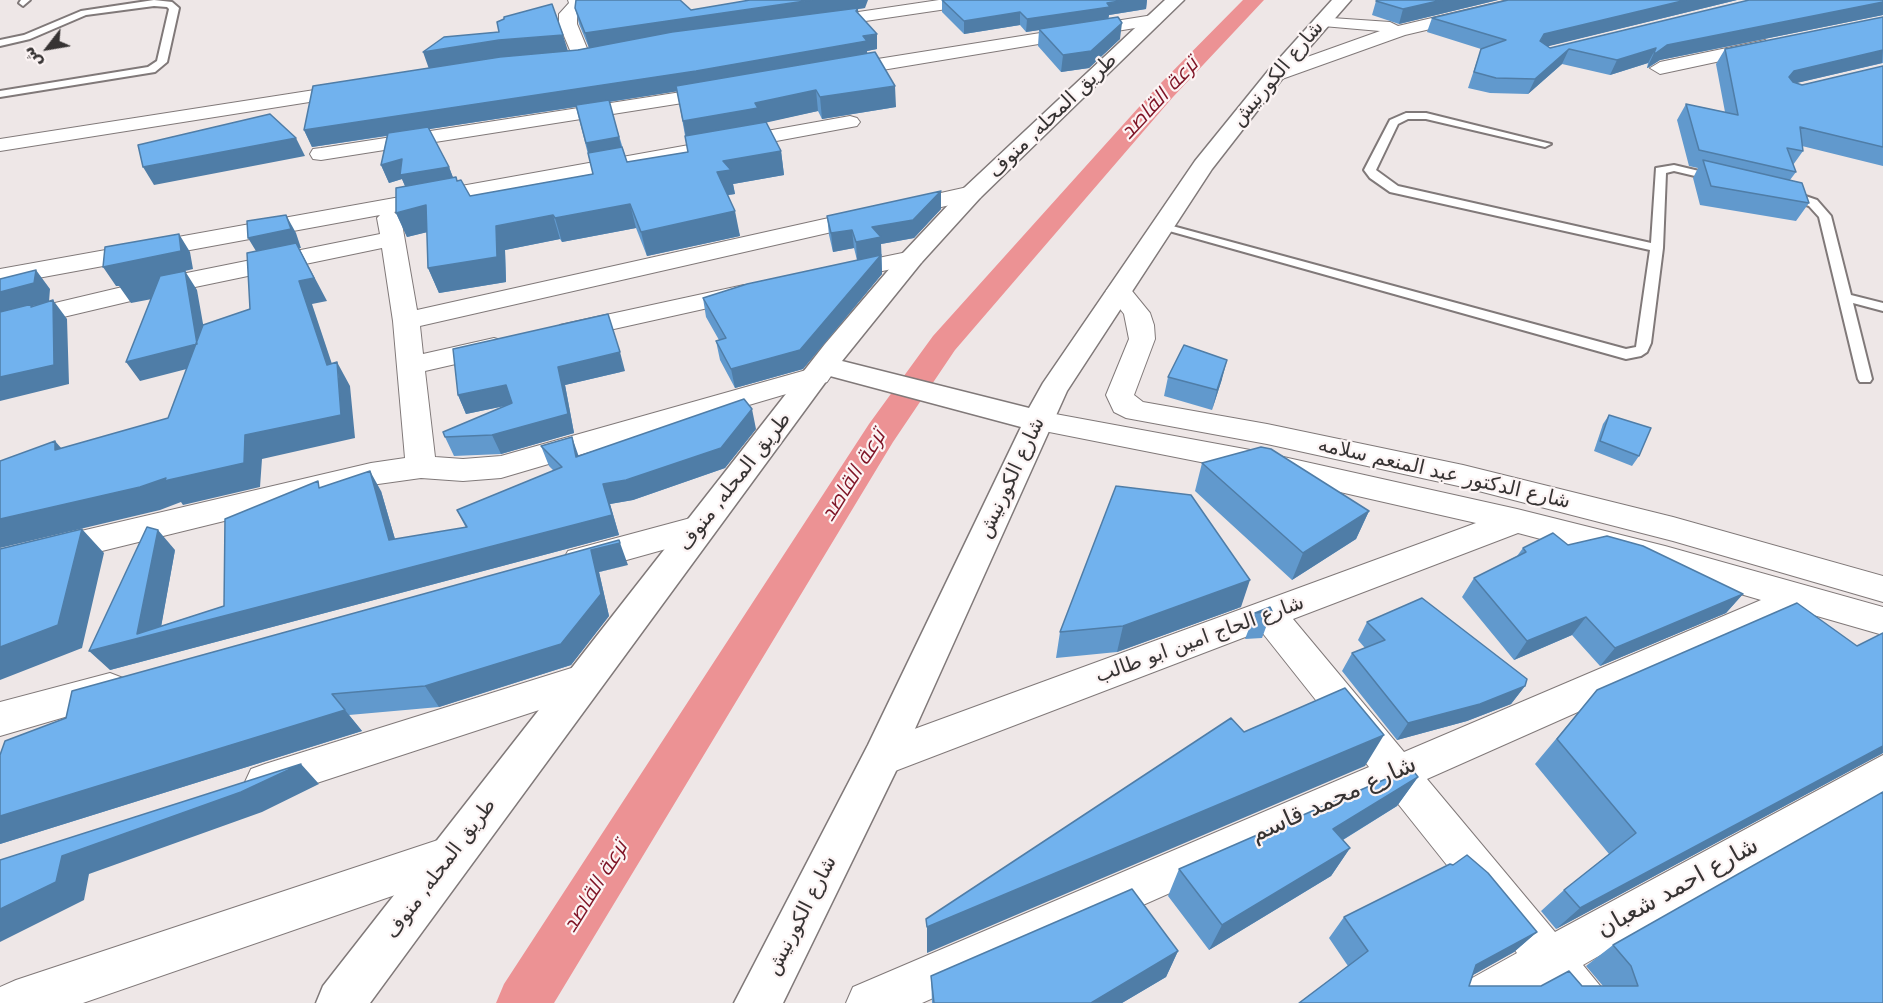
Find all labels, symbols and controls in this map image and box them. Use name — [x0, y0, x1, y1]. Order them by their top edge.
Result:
street label: شارع الكورنيش — [1227, 16, 1329, 132]
north arrow — [18, 18, 78, 78]
text: ش — [18, 43, 46, 72]
street label: طريق المحله, منوف — [984, 48, 1122, 184]
water label: ترعة القاصد — [1116, 53, 1204, 145]
street label: طريق المحله, منوف — [673, 408, 797, 556]
street label: شارع الكورنيش — [974, 414, 1050, 542]
water label: ترعة القاصد — [816, 426, 892, 526]
street label: شارع الدكتور عبد المنعم سلامه — [1315, 433, 1573, 515]
street label: شارع الحاج امين ابو طالب — [1092, 591, 1308, 689]
street label: شارع محمد قاسم — [1247, 751, 1421, 849]
street label: طريق المحله, منوف — [380, 794, 502, 944]
street label: شارع احمد شعبان — [1592, 832, 1764, 944]
water label: ترعة القاصد — [558, 837, 634, 937]
street label: شارع الكورنيش — [762, 852, 842, 980]

